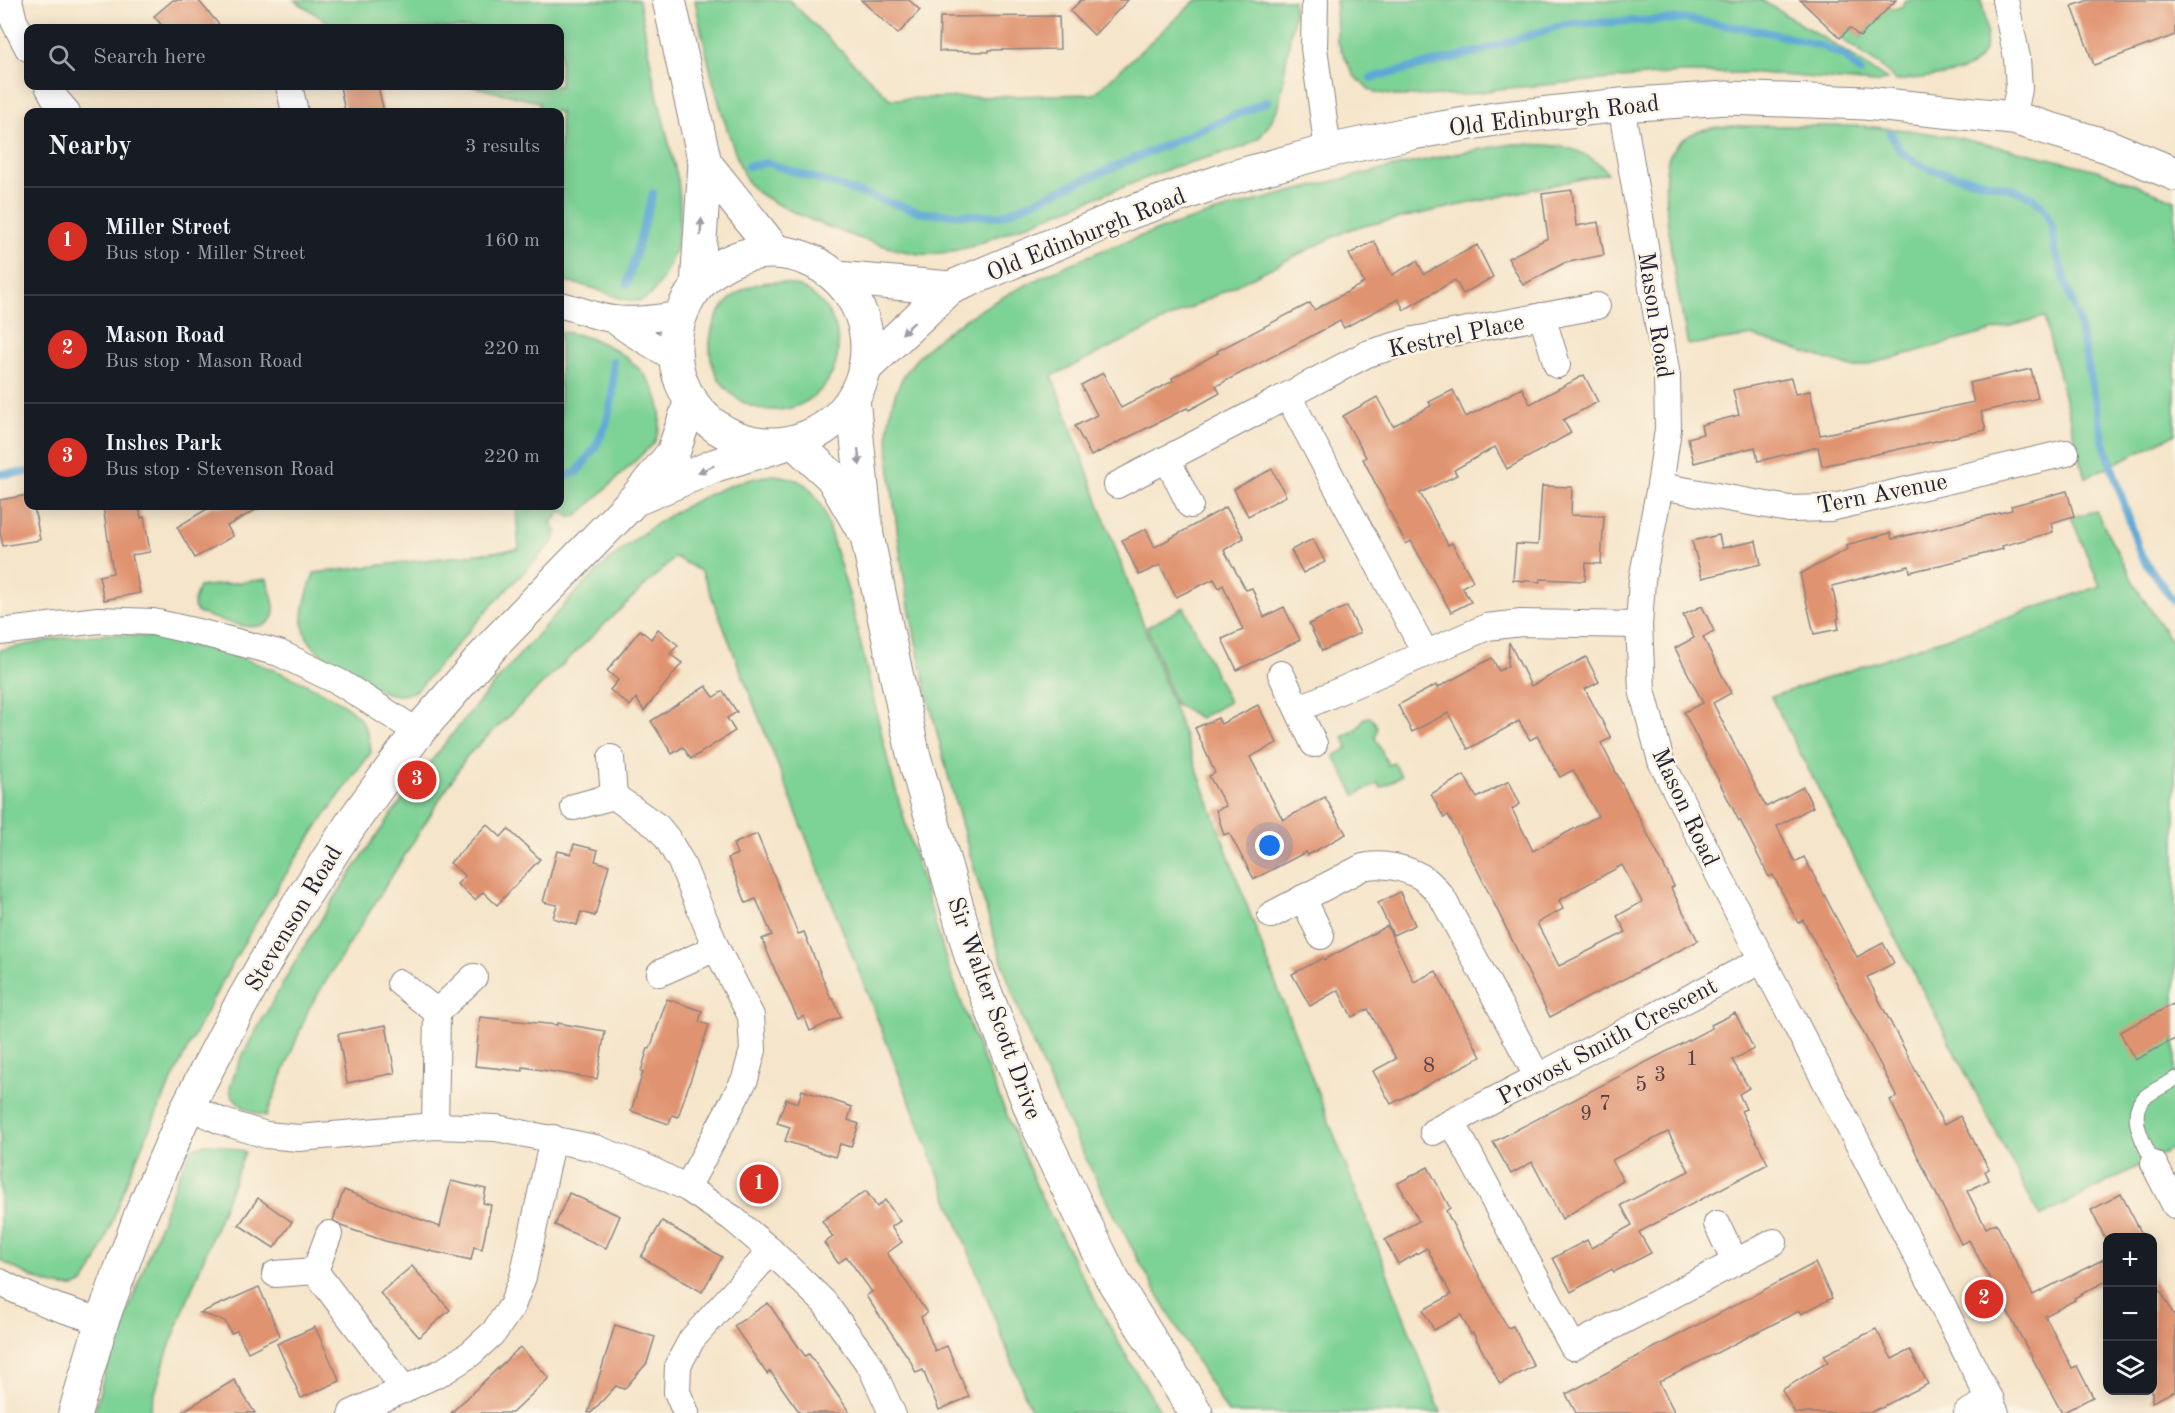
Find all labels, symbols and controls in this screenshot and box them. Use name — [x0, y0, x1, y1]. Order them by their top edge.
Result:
search box — [24, 24, 564, 90]
icon: search — [45, 41, 78, 74]
text: Search here — [93, 46, 206, 68]
street label: Old Edinburgh Road — [1447, 92, 1661, 142]
text: Nearby — [48, 134, 132, 160]
text: 3 results — [465, 137, 540, 157]
street label: Old Edinburgh Road — [984, 185, 1190, 287]
text: Miller Street — [105, 217, 231, 239]
one-way arrow — [696, 218, 705, 237]
text: 1 — [62, 231, 73, 251]
text: 160 m — [484, 231, 540, 251]
text: Bus stop · Miller Street — [105, 244, 305, 264]
street label: Mason Road — [1632, 250, 1676, 380]
street label: Kestrel Place — [1386, 311, 1527, 363]
one-way arrow — [901, 320, 915, 334]
text: Mason Road — [105, 325, 225, 347]
text: 2 — [62, 339, 73, 359]
text: 220 m — [484, 339, 540, 359]
text: Bus stop · Mason Road — [105, 352, 303, 372]
text: Inshes Park — [105, 433, 222, 455]
text: 3 — [62, 447, 73, 467]
text: 220 m — [484, 447, 540, 467]
one-way arrow — [854, 448, 864, 467]
text: Bus stop · Stevenson Road — [105, 460, 334, 480]
one-way arrow — [697, 465, 715, 474]
street label: Tern Avenue — [1815, 471, 1950, 519]
street label: Mason Road — [1646, 745, 1722, 871]
pin: 3 — [398, 758, 436, 802]
your location — [1255, 831, 1284, 860]
street label: Stevenson Road — [242, 842, 348, 996]
street label: Sir Walter Scott Drive — [942, 894, 1044, 1123]
street label: Provost Smith Crescent — [1494, 975, 1722, 1111]
house number: 1 — [1686, 1049, 1698, 1070]
house number: 8 — [1423, 1056, 1435, 1077]
house number: 3 — [1654, 1065, 1666, 1086]
house number: 5 — [1635, 1075, 1647, 1096]
house number: 7 — [1599, 1094, 1611, 1115]
house number: 9 — [1580, 1104, 1592, 1125]
pin: 1 — [740, 1162, 778, 1206]
map controls — [2103, 1233, 2157, 1395]
button: + — [2103, 1233, 2157, 1287]
pin: 2 — [1964, 1276, 2004, 1322]
button: − — [2103, 1287, 2157, 1341]
button: layers — [2103, 1341, 2157, 1395]

